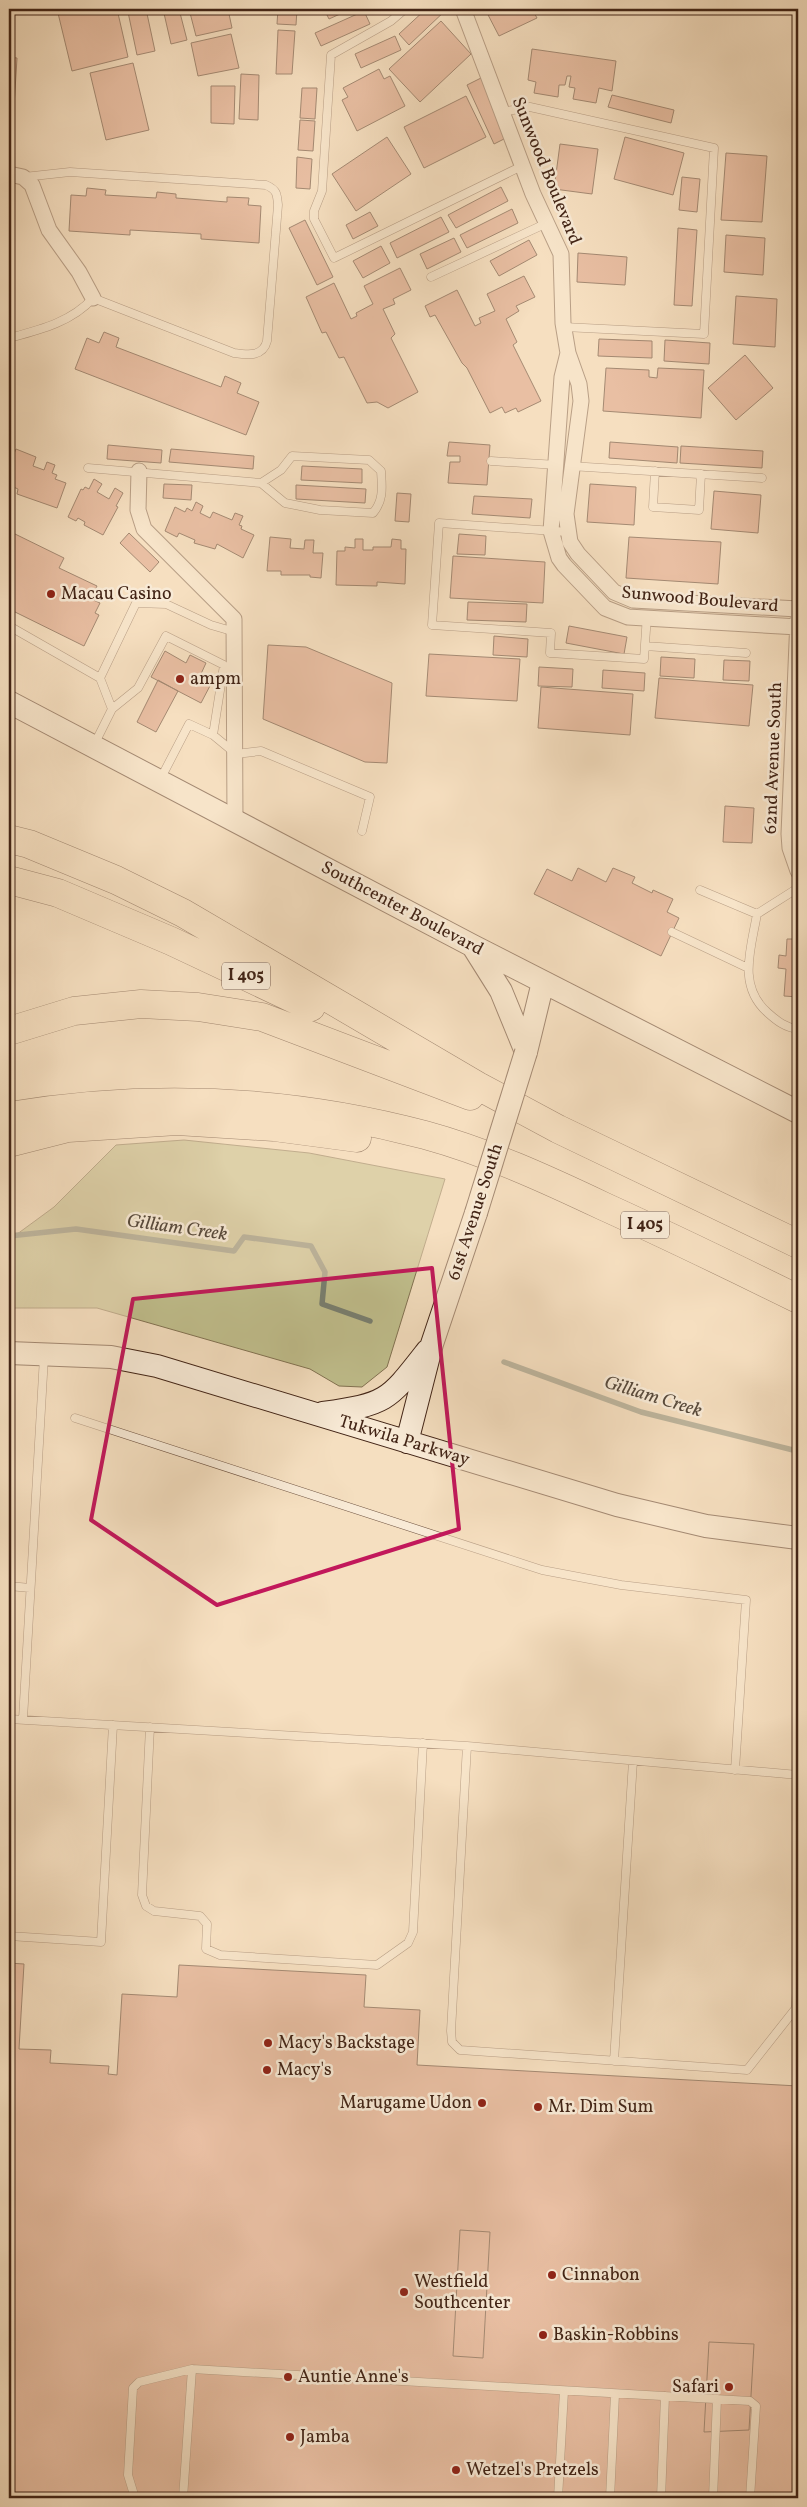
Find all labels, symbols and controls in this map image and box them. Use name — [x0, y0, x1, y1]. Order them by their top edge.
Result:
street label: Sunwood Boulevard — [505, 93, 587, 249]
street label: Sunwood Boulevard — [620, 581, 780, 619]
place label: Macau Casino — [61, 582, 172, 607]
marker: Macau Casino — [45, 588, 57, 600]
place label: ampm — [190, 667, 241, 692]
marker: ampm — [174, 673, 186, 685]
street label: 62nd Avenue South — [759, 681, 789, 835]
street label: Southcenter Boulevard — [316, 856, 488, 962]
road number: I 405 — [222, 962, 270, 989]
street label: 61st Avenue South — [442, 1140, 510, 1284]
water label: Gilliam Creek — [125, 1208, 229, 1248]
road number: I 405 — [621, 1212, 669, 1238]
water label: Gilliam Creek — [601, 1370, 705, 1424]
street label: Tukwila Parkway — [335, 1409, 473, 1473]
place label: Macy's Backstage — [278, 2031, 415, 2056]
marker: Macy's Backstage — [262, 2037, 274, 2049]
place label: Macy's — [277, 2058, 332, 2083]
marker: Macy's — [261, 2064, 273, 2076]
place label: Marugame Udon — [340, 2091, 472, 2116]
place label: Mr. Dim Sum — [548, 2095, 654, 2120]
marker: Marugame Udon — [476, 2097, 488, 2109]
marker: Mr. Dim Sum — [532, 2101, 544, 2113]
place label: Cinnabon — [562, 2263, 640, 2288]
marker: Cinnabon — [546, 2269, 558, 2281]
place label: Westfield Southcenter — [414, 2270, 511, 2316]
marker: Westfield Southcenter — [398, 2286, 410, 2298]
place label: Baskin-Robbins — [553, 2323, 679, 2348]
marker: Baskin-Robbins — [537, 2329, 549, 2341]
place label: Auntie Anne's — [298, 2365, 409, 2390]
marker: Auntie Anne's — [282, 2371, 294, 2383]
place label: Safari — [672, 2375, 719, 2400]
marker: Safari — [723, 2381, 735, 2393]
place label: Jamba — [300, 2425, 350, 2450]
marker: Jamba — [284, 2431, 296, 2443]
place label: Wetzel's Pretzels — [466, 2458, 599, 2483]
marker: Wetzel's Pretzels — [450, 2464, 462, 2476]

